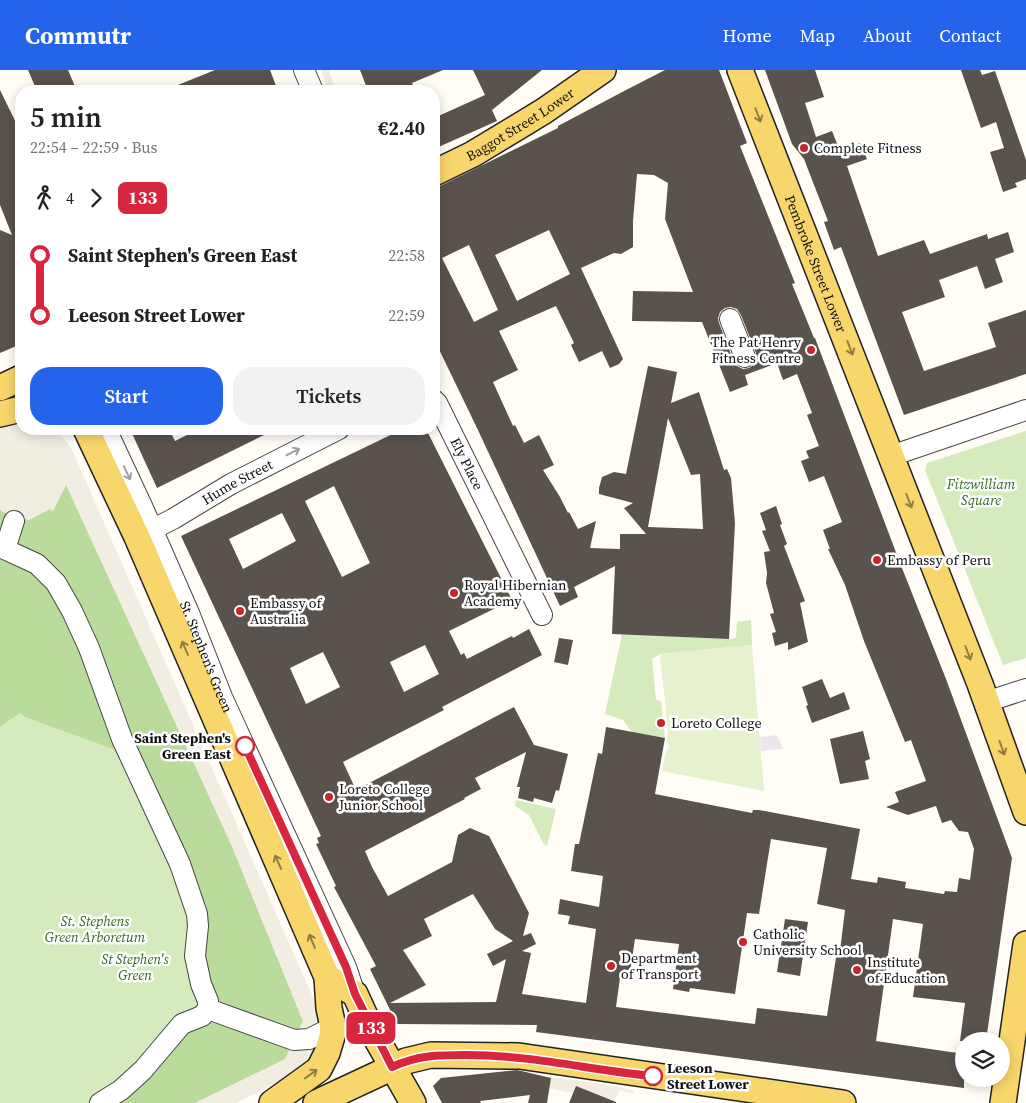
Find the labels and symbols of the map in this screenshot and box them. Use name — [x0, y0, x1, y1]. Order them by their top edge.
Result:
street label: Baggot Street Lower — [463, 83, 578, 166]
one-way arrow — [754, 107, 763, 123]
place label: Complete Fitness — [814, 138, 922, 158]
marker: Complete Fitness — [798, 142, 810, 154]
street label: Pembroke Street Lower — [780, 192, 852, 335]
place label: The Pat Henry Fitness Centre — [711, 332, 802, 368]
one-way arrow — [845, 340, 855, 355]
marker: The Pat Henry Fitness Centre — [805, 344, 817, 356]
street label: Ely Place — [446, 434, 489, 493]
one-way arrow — [285, 447, 300, 456]
street label: Hume Street — [198, 454, 277, 509]
one-way arrow — [123, 465, 132, 480]
park label: Fitzwilliam Square — [946, 474, 1016, 510]
one-way arrow — [905, 493, 914, 508]
place label: Embassy of Peru — [887, 550, 991, 570]
marker: Embassy of Peru — [871, 554, 883, 566]
place label: Royal Hibernian Academy — [464, 575, 567, 611]
marker: Royal Hibernian Academy — [448, 587, 460, 599]
place label: Embassy of Australia — [250, 593, 323, 629]
street label: St. Stephen's Green — [175, 598, 238, 716]
marker: Embassy of Australia — [234, 605, 246, 617]
one-way arrow — [179, 641, 189, 656]
one-way arrow — [964, 644, 973, 660]
place label: Loreto College — [671, 713, 762, 733]
marker: Loreto College — [655, 717, 667, 729]
place label: Saint Stephen's Green East — [134, 728, 232, 764]
marker: Saint Stephen's Green East — [235, 736, 255, 756]
one-way arrow — [998, 740, 1007, 755]
place label: Loreto College Junior School — [338, 779, 430, 815]
marker: Loreto College Junior School — [323, 791, 335, 803]
one-way arrow — [272, 855, 282, 870]
park label: St. Stephens Green Arboretum — [45, 911, 146, 947]
place label: Catholic University School — [753, 924, 862, 960]
one-way arrow — [307, 934, 317, 949]
marker: Catholic University School — [737, 936, 749, 948]
place label: Department of Transport — [621, 948, 699, 984]
park label: St Stephen's Green — [101, 949, 170, 985]
place label: Institute of Education — [867, 952, 947, 988]
marker: Department of Transport — [605, 960, 617, 972]
marker: Institute of Education — [851, 964, 863, 976]
line badge: 133 — [342, 1012, 400, 1044]
place label: Leeson Street Lower — [667, 1058, 749, 1094]
marker: Leeson Street Lower — [643, 1066, 663, 1086]
one-way arrow — [304, 1069, 317, 1080]

